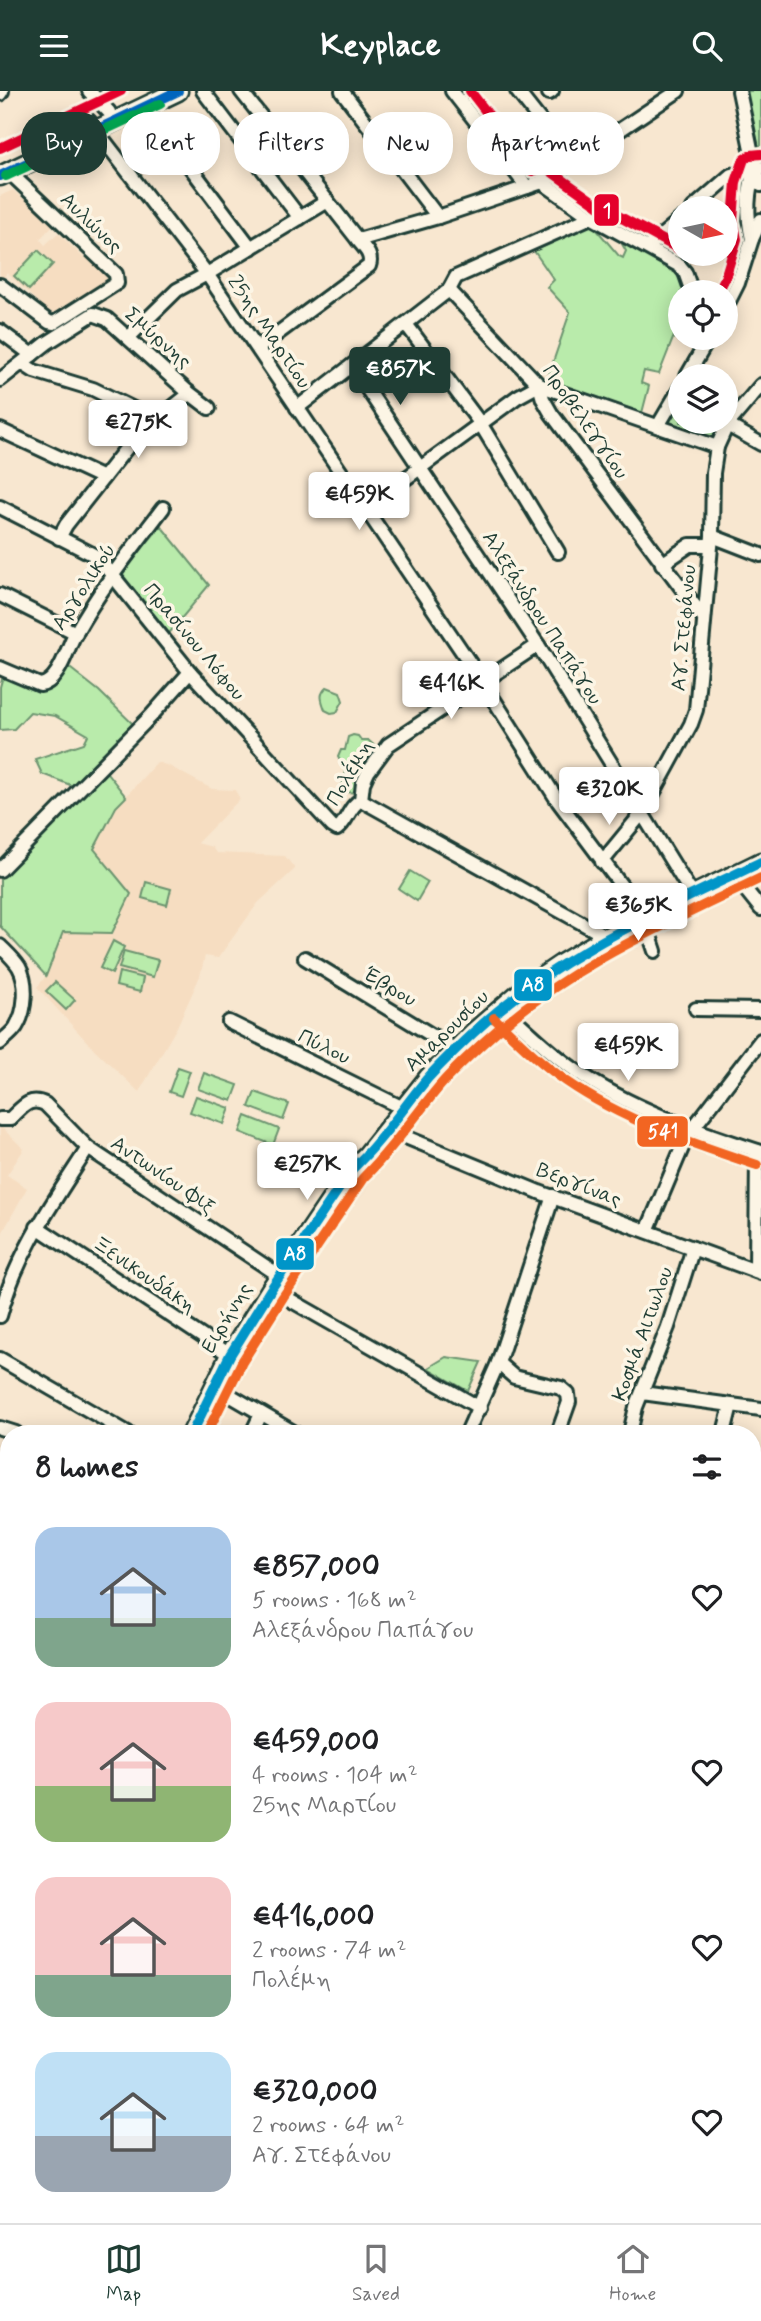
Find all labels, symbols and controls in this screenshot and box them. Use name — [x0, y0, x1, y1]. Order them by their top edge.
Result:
text: Keyplace — [320, 25, 441, 67]
icon: menu — [35, 27, 73, 65]
icon: search — [688, 27, 726, 65]
chip: Buy — [21, 112, 107, 175]
chip: Rent — [121, 112, 220, 175]
chip: Filters — [234, 112, 349, 175]
chip: New — [363, 112, 453, 175]
chip: Apartment — [467, 112, 624, 175]
street label: Αυλώνος — [54, 186, 128, 260]
line badge: 1 — [593, 193, 620, 227]
north arrow — [668, 196, 738, 266]
map controls — [668, 196, 738, 434]
text: 1 — [603, 199, 611, 224]
street label: 25ης Μαρτίου — [221, 270, 317, 394]
button: locate — [668, 280, 738, 350]
street label: Σμύρνης — [118, 301, 198, 375]
pin: €857K — [351, 347, 449, 407]
text: €857K — [365, 355, 435, 385]
street label: Προβελεγγίου — [535, 359, 635, 485]
button: layers — [668, 364, 738, 434]
pin: €275K — [89, 401, 187, 460]
text: €275K — [105, 408, 171, 438]
pin: €459K — [310, 473, 408, 532]
text: €459K — [324, 480, 394, 510]
street label: Αλεξάνδρου Παπάγου — [475, 526, 609, 710]
street label: Αργολικού — [45, 538, 123, 636]
street label: Αγ. Στεφάνου — [665, 564, 703, 692]
street label: Πρασίνου Λόφου — [137, 577, 251, 707]
pin: €416K — [402, 661, 500, 721]
text: €416K — [418, 669, 484, 699]
street label: Πολέμη — [319, 734, 380, 811]
pin: €320K — [560, 767, 658, 827]
text: €320K — [575, 775, 643, 805]
pin: €365K — [589, 883, 687, 943]
text: €365K — [604, 891, 672, 921]
street label: Έβρου — [358, 960, 422, 1014]
line badge: A8 — [513, 968, 553, 1002]
text: A8 — [521, 973, 545, 998]
street label: Αμαρουσίου — [399, 984, 495, 1078]
street label: Πύλου — [293, 1022, 355, 1072]
pin: €459K — [579, 1023, 677, 1083]
text: €459K — [593, 1031, 663, 1061]
line badge: 541 — [636, 1115, 689, 1148]
text: 541 — [648, 1120, 678, 1145]
street label: Αντωνίου Φιξ — [105, 1130, 221, 1220]
pin: €257K — [258, 1143, 356, 1202]
text: €257K — [273, 1150, 341, 1180]
street label: Βεργίνας — [532, 1156, 626, 1214]
street label: Ξενικουδάκη — [87, 1230, 201, 1320]
line badge: A8 — [275, 1237, 315, 1271]
text: A8 — [283, 1242, 307, 1267]
street label: Κοσμά Αιτωλου — [606, 1263, 680, 1405]
street label: Ειρήνης — [195, 1277, 259, 1359]
text: 8 homes — [35, 1448, 138, 1487]
icon: filters — [688, 1448, 726, 1486]
text: €857,000 — [252, 1547, 380, 1586]
icon: home — [91, 1555, 175, 1639]
icon: heart — [688, 1578, 726, 1616]
text: 5 rooms · 168 m² — [252, 1586, 417, 1616]
text: Αλεξάνδρου Παπάγου — [252, 1616, 473, 1646]
text: €459,000 — [252, 1722, 379, 1761]
icon: home — [91, 1730, 175, 1814]
icon: heart — [688, 1753, 726, 1791]
text: 4 rooms · 104 m² — [252, 1761, 418, 1791]
text: 25ης Μαρτίου — [252, 1791, 396, 1821]
text: €416,000 — [252, 1897, 375, 1936]
icon: home — [91, 1905, 175, 1989]
icon: heart — [688, 1928, 726, 1966]
text: 2 rooms · 74 m² — [252, 1936, 407, 1966]
text: Πολέμη — [252, 1966, 331, 1996]
text: €320,000 — [252, 2072, 378, 2111]
icon: home — [91, 2080, 175, 2164]
icon: heart — [688, 2103, 726, 2141]
text: 2 rooms · 64 m² — [252, 2111, 404, 2141]
text: Αγ. Στεφάνου — [252, 2141, 391, 2171]
tab: Map — [105, 2240, 143, 2307]
tab: Saved — [352, 2240, 400, 2307]
tab: Home — [609, 2240, 656, 2307]

